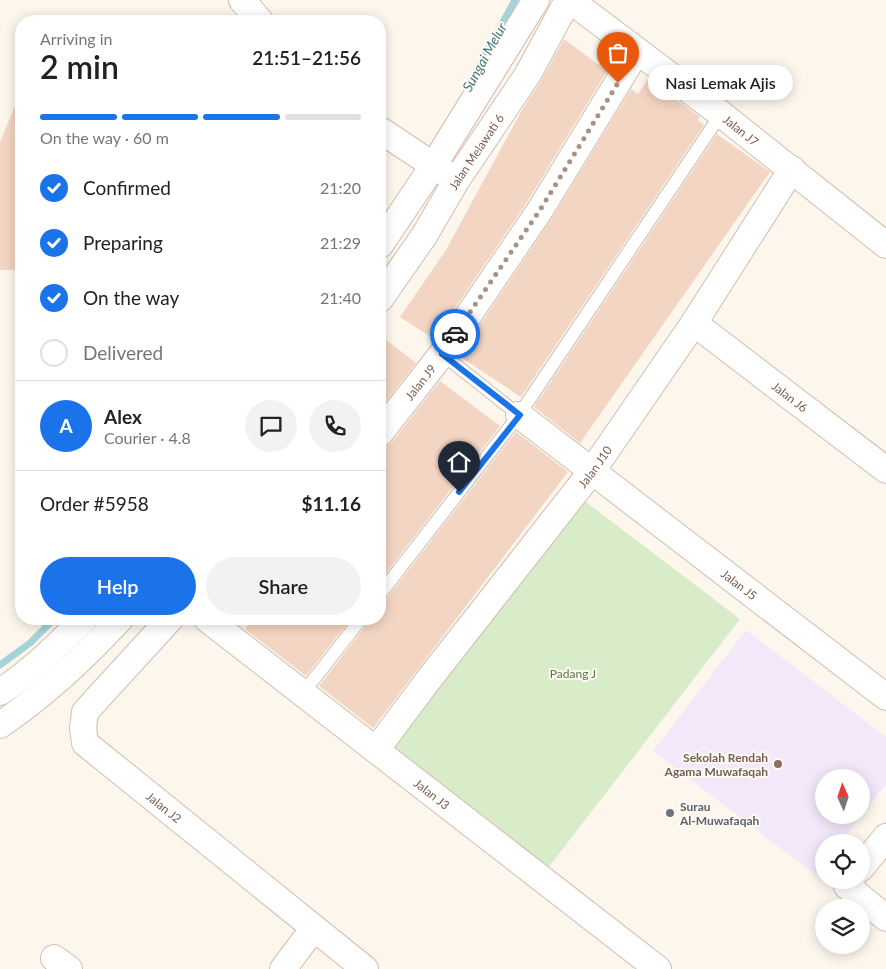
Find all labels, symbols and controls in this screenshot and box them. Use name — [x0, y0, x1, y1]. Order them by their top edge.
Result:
water label: Sungai Melur — [458, 19, 510, 94]
text: Arriving in — [40, 29, 113, 48]
pin — [597, 32, 639, 83]
icon: bag — [604, 39, 632, 67]
text: 21:51–21:56 — [252, 46, 361, 69]
text: 2 min — [40, 47, 119, 86]
callout: Nasi Lemak Ajis — [648, 66, 793, 100]
text: Nasi Lemak Ajis — [665, 73, 776, 92]
street label: Jalan Melawati 6 — [445, 111, 507, 192]
street label: Jalan J7 — [720, 111, 762, 149]
text: On the way · 60 m — [40, 128, 169, 147]
icon: check — [40, 174, 68, 202]
text: Confirmed — [83, 176, 171, 199]
text: 21:20 — [320, 178, 361, 197]
icon: check — [40, 229, 68, 257]
text: Preparing — [83, 231, 163, 254]
text: 21:29 — [320, 233, 361, 252]
icon: check — [40, 284, 68, 312]
text: On the way — [83, 286, 179, 309]
text: 21:40 — [320, 288, 361, 307]
courier — [430, 309, 480, 359]
icon: car — [441, 320, 469, 348]
text: Delivered — [83, 341, 163, 364]
street label: Jalan J9 — [402, 361, 439, 403]
street label: Jalan J6 — [769, 378, 811, 415]
button: chat — [245, 400, 297, 452]
button: phone — [309, 400, 361, 452]
text: Alex — [104, 405, 142, 428]
text: A — [59, 414, 73, 437]
text: Courier · 4.8 — [104, 428, 191, 447]
pin — [438, 441, 480, 492]
street label: Jalan J10 — [574, 443, 615, 491]
icon: home — [445, 448, 473, 476]
text: Order #5958 — [40, 492, 149, 515]
text: $11.16 — [301, 492, 361, 515]
button: Help — [40, 557, 196, 615]
button: Share — [206, 557, 361, 615]
street label: Jalan J5 — [719, 566, 760, 603]
park label: Padang J — [550, 666, 596, 681]
place label: Sekolah Rendah Agama Muwafaqah — [664, 750, 768, 779]
marker: Sekolah Rendah Agama Muwafaqah — [772, 758, 784, 770]
north arrow — [815, 769, 870, 824]
map controls — [815, 769, 870, 954]
street label: Jalan J3 — [411, 775, 453, 812]
street label: Jalan J2 — [143, 788, 185, 826]
place label: Surau Al-Muwafaqah — [679, 799, 760, 828]
marker: Surau Al-Muwafaqah — [664, 807, 676, 819]
button: locate — [815, 834, 870, 889]
button: layers — [815, 899, 870, 954]

